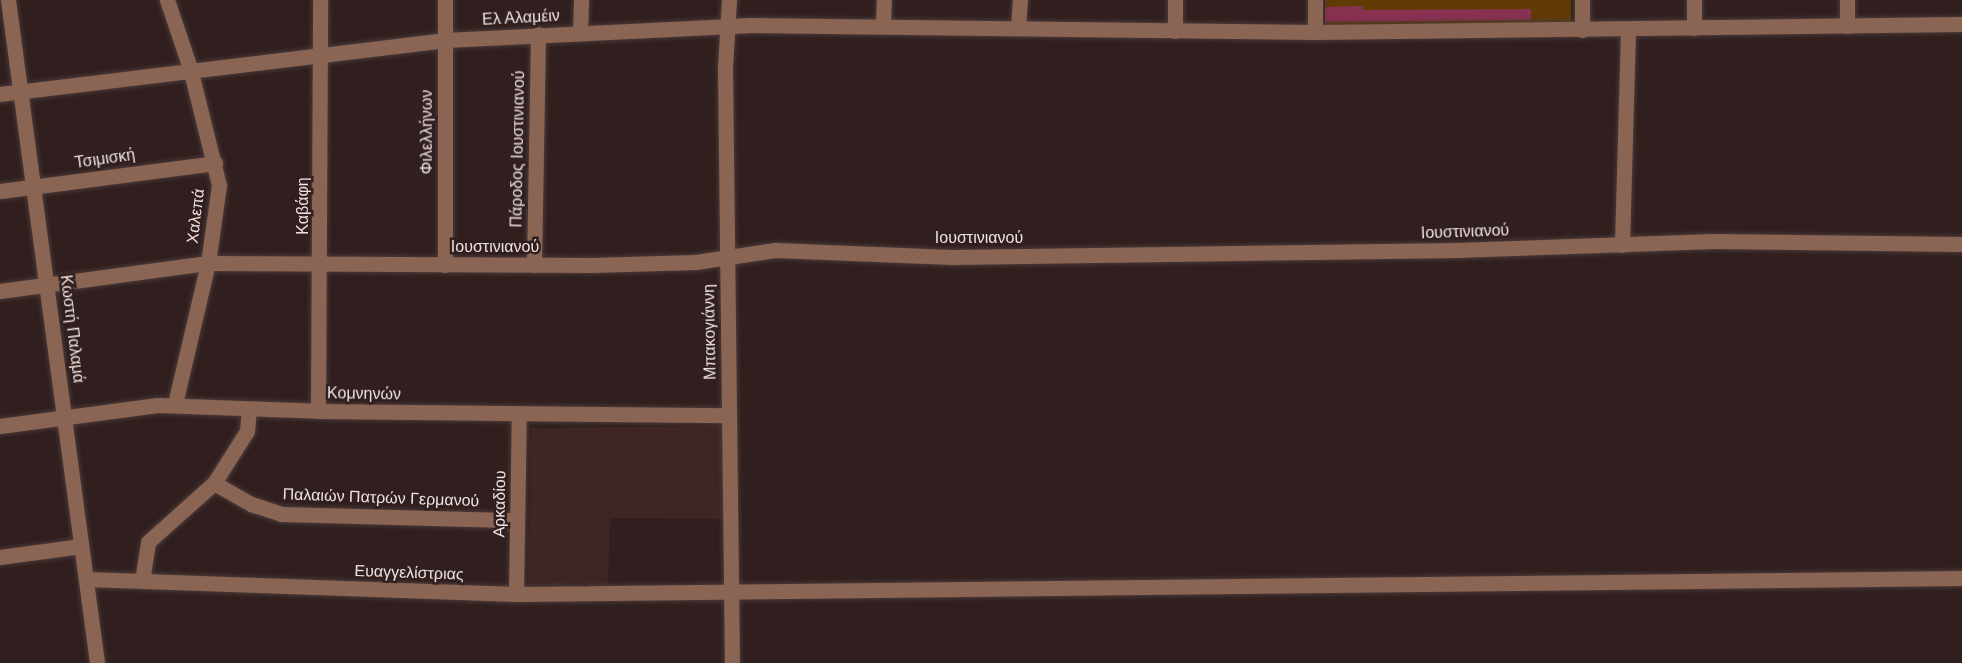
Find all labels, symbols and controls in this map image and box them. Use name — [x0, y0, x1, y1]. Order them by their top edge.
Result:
street label: Ελ Αλαμέιν — [481, 6, 561, 30]
street label: Πάροδος Ιουστινιανού — [507, 70, 529, 228]
street label: Φιλελλήνων — [417, 90, 437, 174]
street label: Τσιμισκή — [73, 145, 137, 173]
street label: Καβάφη — [293, 177, 313, 235]
street label: Χαλεπά — [183, 187, 209, 245]
street label: Ιουστινιανού — [1421, 221, 1509, 243]
street label: Ιουστινιανού — [935, 228, 1023, 248]
street label: Ιουστινιανού — [451, 237, 539, 257]
street label: Κωστή Παλαμά — [56, 274, 88, 384]
street label: Μπακογιάννη — [700, 284, 720, 380]
street label: Κομνηνών — [327, 384, 401, 404]
street label: Αρκαδίου — [490, 470, 510, 538]
street label: Παλαιών Πατρών Γερμανού — [282, 485, 480, 511]
street label: Ευαγγελίστριας — [354, 562, 464, 584]

